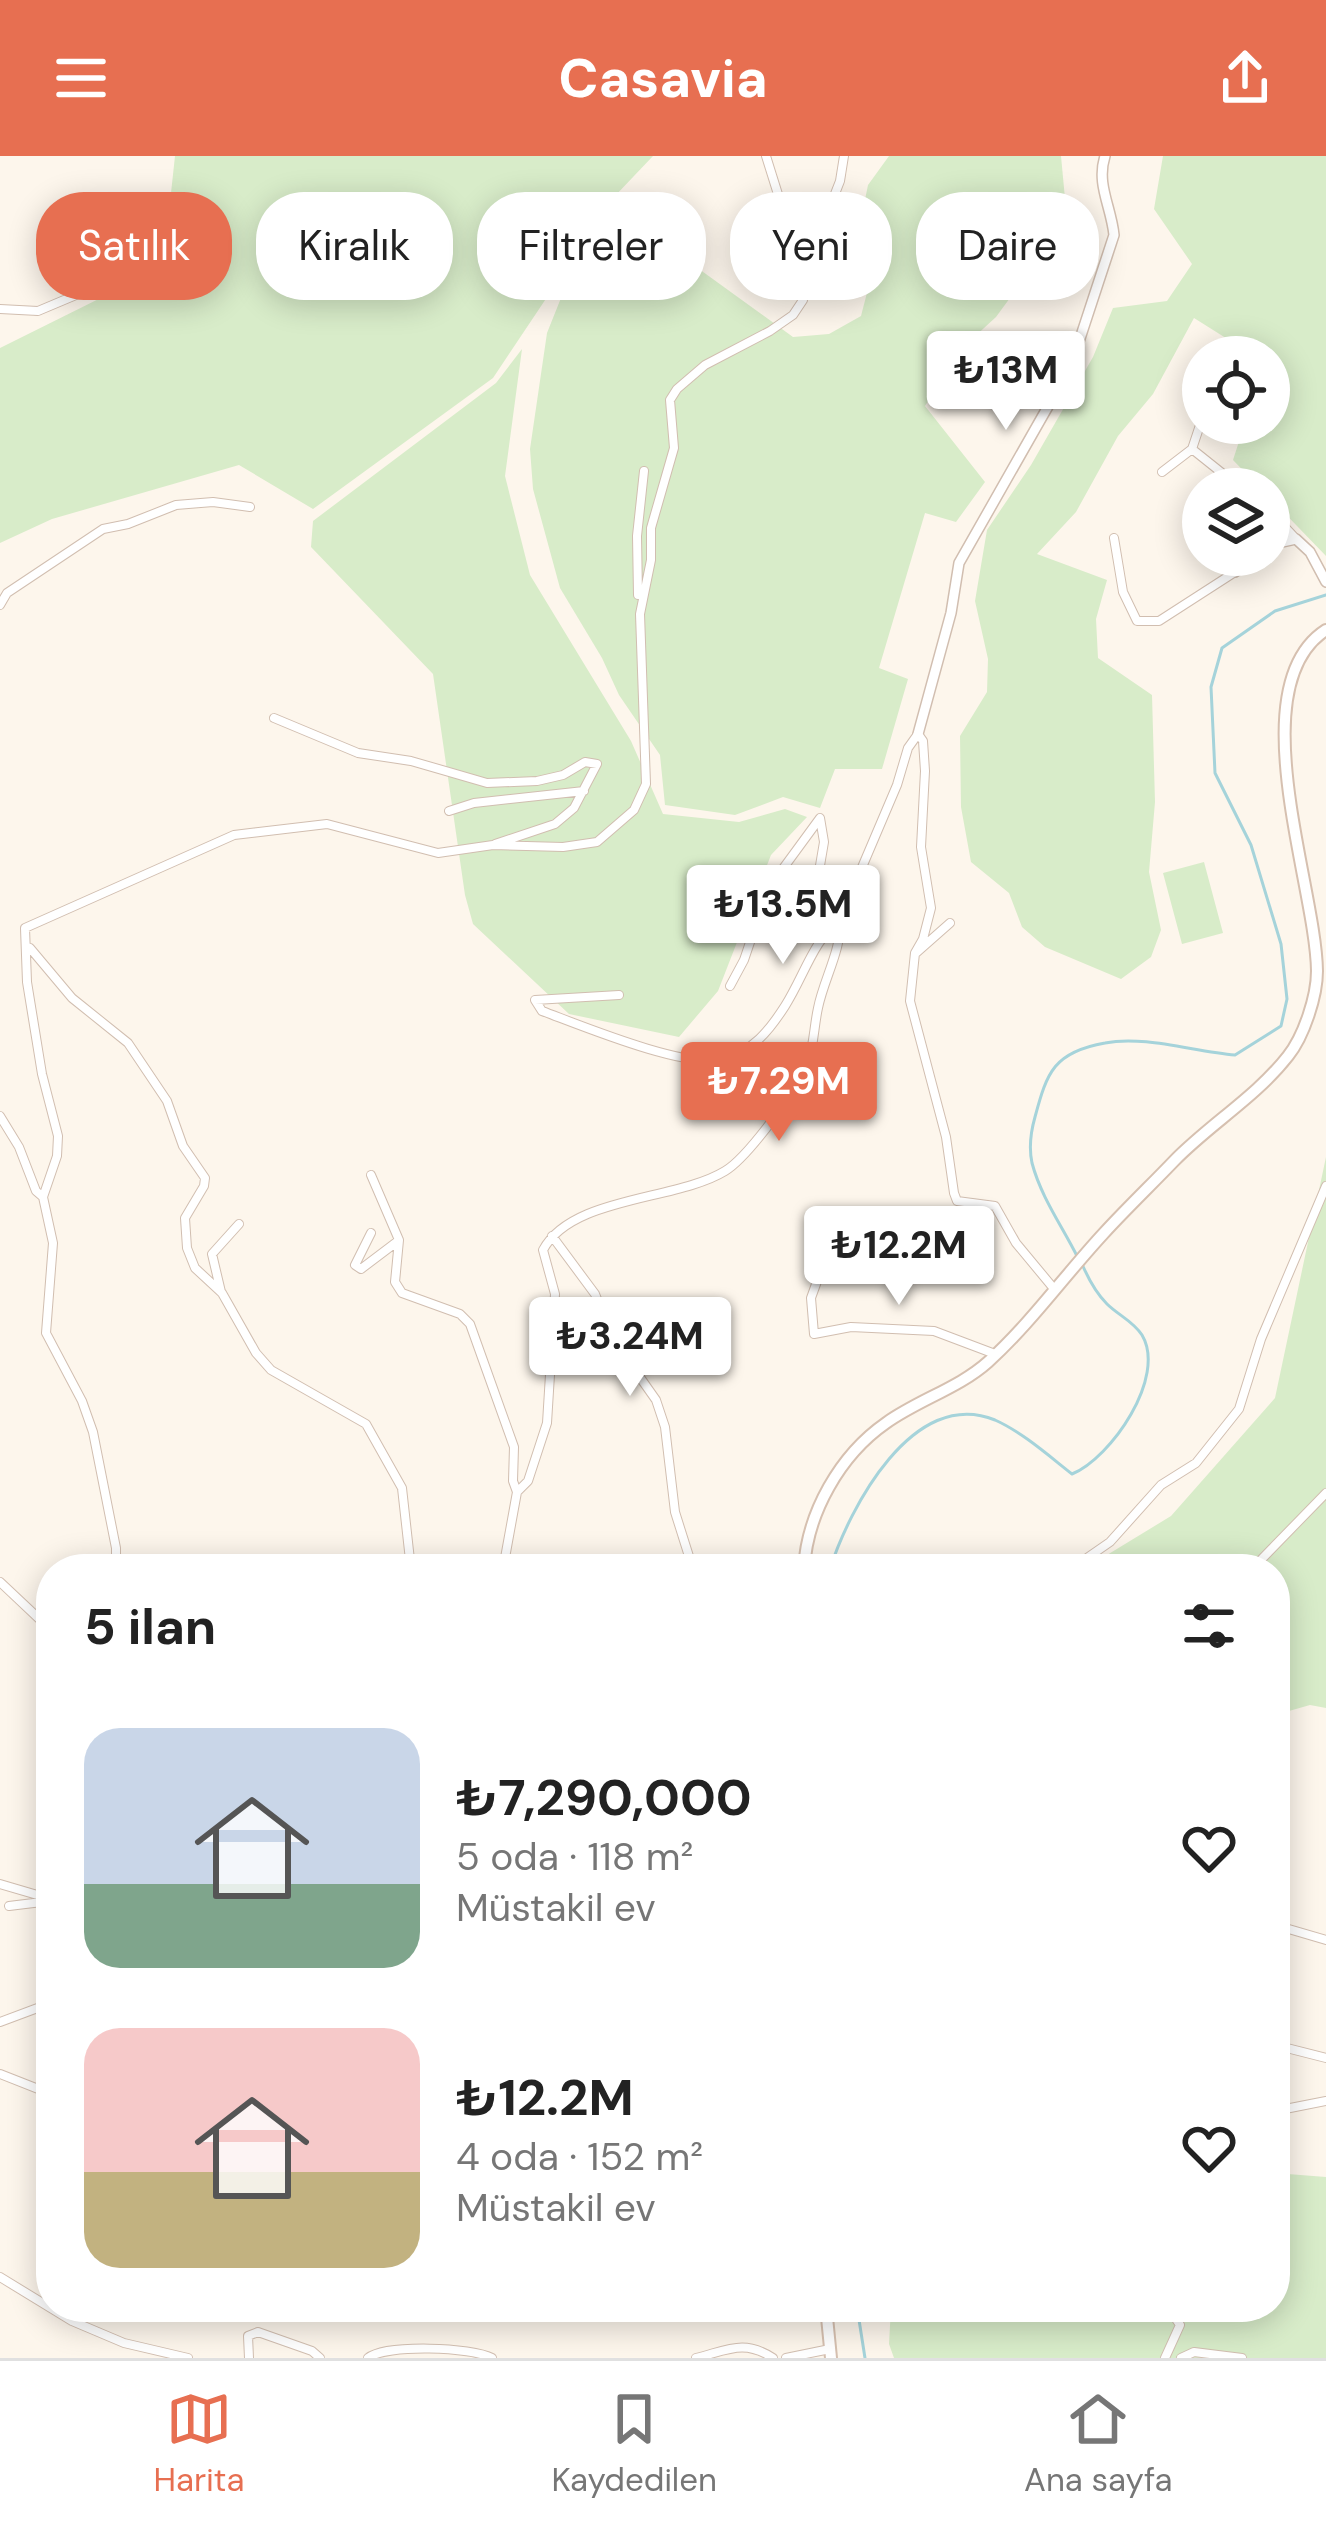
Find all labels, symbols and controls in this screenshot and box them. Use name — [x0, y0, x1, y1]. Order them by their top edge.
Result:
text: Casavia — [558, 43, 768, 114]
icon: menu — [48, 45, 114, 111]
icon: share — [1212, 45, 1278, 111]
chip: Satılık — [36, 192, 232, 300]
chip: Kiralık — [256, 192, 453, 300]
chip: Filtreler — [477, 192, 706, 300]
chip: Yeni — [730, 192, 892, 300]
chip: Daire — [916, 192, 1099, 300]
pin: ₺13M — [935, 331, 1077, 433]
map controls — [1182, 336, 1290, 576]
button: locate — [1182, 336, 1290, 444]
text: ₺13M — [954, 344, 1058, 395]
button: layers — [1182, 468, 1290, 576]
pin: ₺13.5M — [685, 865, 881, 967]
text: ₺13.5M — [714, 878, 852, 929]
pin: ₺7.29M — [681, 1042, 877, 1144]
text: ₺7.29M — [708, 1055, 850, 1106]
pin: ₺12.2M — [801, 1206, 997, 1308]
text: ₺12.2M — [831, 1219, 967, 1270]
pin: ₺3.24M — [532, 1297, 728, 1399]
text: ₺3.24M — [556, 1310, 704, 1361]
text: 5 ilan — [84, 1593, 216, 1660]
icon: filters — [1176, 1593, 1242, 1659]
text: ₺7,290,000 — [456, 1764, 752, 1831]
icon: home — [180, 1776, 324, 1920]
icon: heart — [1176, 1815, 1242, 1881]
text: 5 oda · 118 m² — [456, 1831, 693, 1882]
text: Müstakil ev — [456, 1882, 656, 1933]
text: ₺12.2M — [456, 2064, 634, 2131]
icon: home — [180, 2076, 324, 2220]
icon: heart — [1176, 2115, 1242, 2181]
text: 4 oda · 152 m² — [456, 2131, 703, 2182]
text: Müstakil ev — [456, 2182, 656, 2233]
tab: Harita — [154, 2386, 244, 2501]
tab: Kaydedilen — [552, 2386, 717, 2501]
tab: Ana sayfa — [1024, 2386, 1172, 2501]

